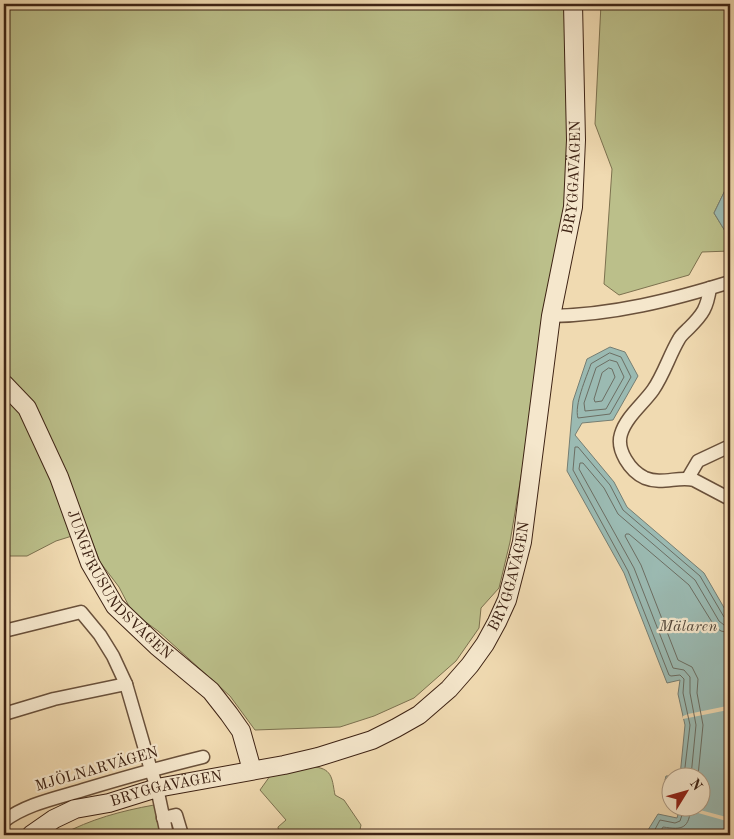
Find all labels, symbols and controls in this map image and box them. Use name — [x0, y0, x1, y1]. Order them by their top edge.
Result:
street label: BRYGGAVÄGEN — [560, 120, 584, 236]
street label: JUNGFRUSUNDSVÄGEN — [64, 508, 175, 663]
street label: BRYGGAVÄGEN — [486, 520, 532, 634]
water label: Mälaren — [658, 619, 717, 635]
street label: MJÖLNARVÄGEN — [33, 742, 161, 795]
north arrow — [662, 766, 712, 816]
street label: BRYGGAVÄGEN — [109, 769, 224, 810]
text: N — [687, 776, 705, 794]

